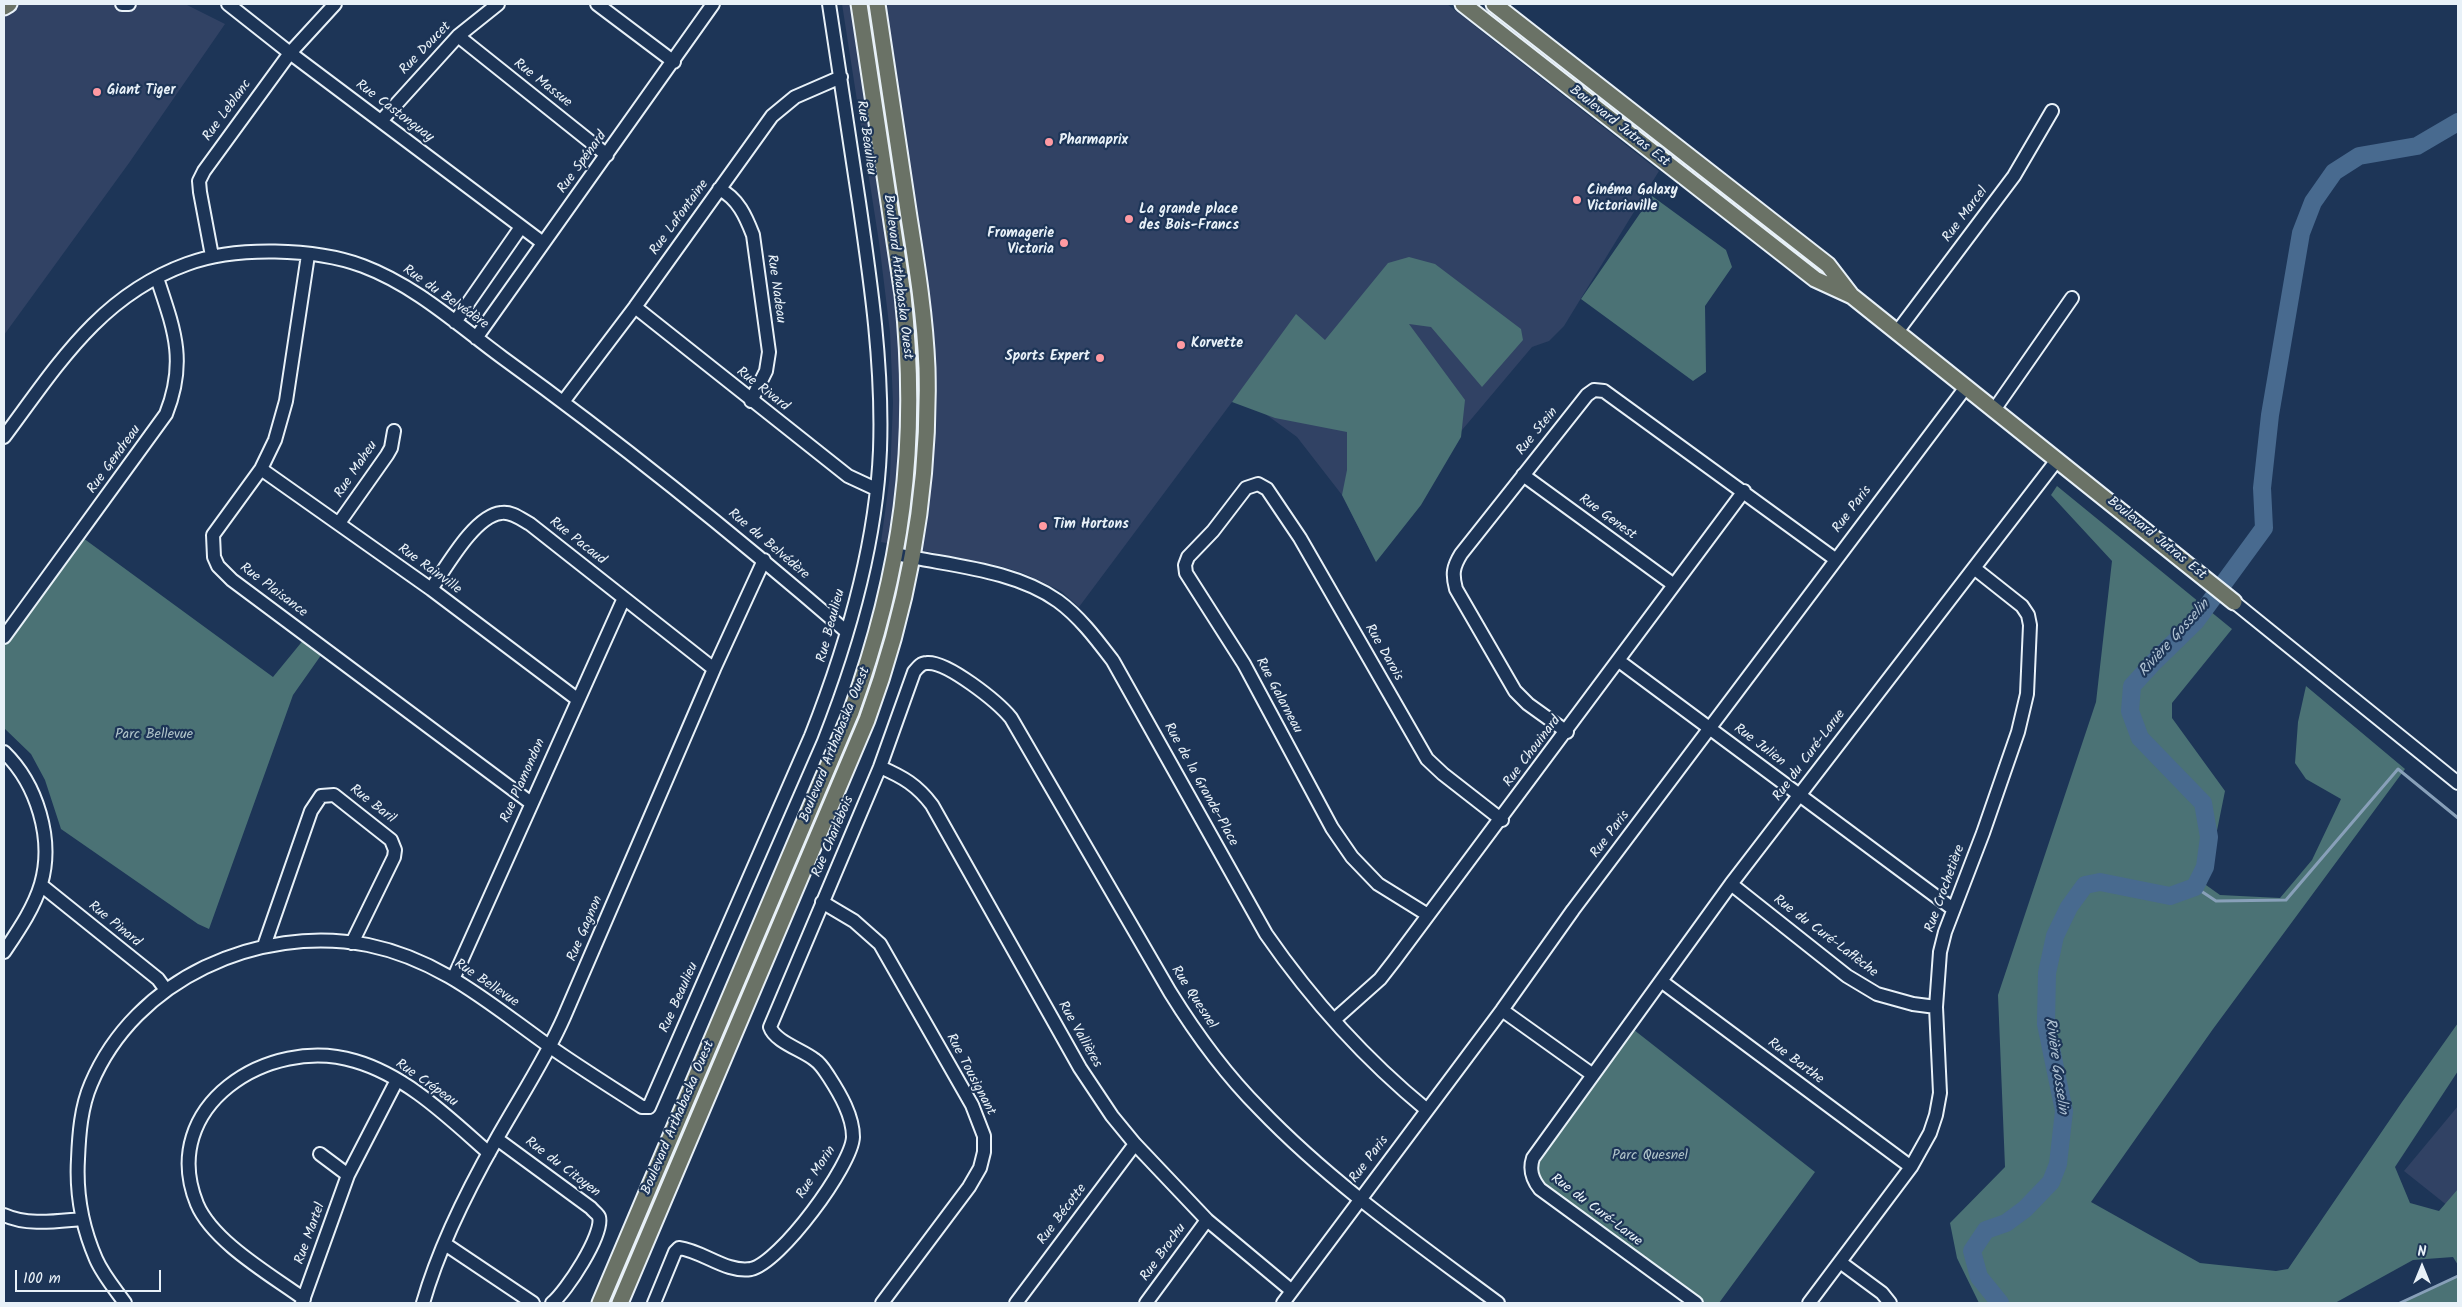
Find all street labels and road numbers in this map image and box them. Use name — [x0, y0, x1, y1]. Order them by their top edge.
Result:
street label: Rue Doucet — [397, 19, 455, 79]
street label: Rue Massue — [509, 56, 575, 112]
street label: Rue Leblanc — [200, 77, 256, 145]
street label: Rue Castonguay — [352, 77, 436, 147]
street label: Boulevard Jutras Est — [1566, 83, 1672, 171]
street label: Rue Beaulieu — [851, 100, 879, 176]
street label: Rue Spénard — [555, 129, 611, 197]
street label: Rue Lafontaine — [647, 177, 713, 259]
street label: Rue Marcel — [1940, 184, 1992, 246]
street label: Boulevard Arthabaska Ouest — [879, 194, 915, 360]
street label: Rue Nadeau — [762, 253, 788, 325]
street label: Rue du Belvédère — [399, 262, 491, 334]
street label: Rue Rivard — [732, 364, 792, 416]
street label: Rue Stein — [1514, 405, 1562, 459]
street label: Rue Gendreau — [85, 423, 145, 497]
street label: Rue Maheu — [332, 438, 382, 502]
street label: Rue Paris — [1830, 483, 1876, 537]
street label: Rue Genest — [1575, 492, 1639, 544]
street label: Boulevard Jutras Est — [2103, 494, 2209, 584]
street label: Rue du Belvédère — [724, 506, 812, 584]
street label: Rue Pacaud — [545, 515, 609, 569]
street label: Rue Rainville — [394, 541, 464, 599]
street label: Rue Plaisance — [236, 560, 310, 622]
street label: Rue Beaulieu — [814, 588, 850, 664]
street label: Rue Darois — [1360, 622, 1406, 684]
street label: Rue Galarneau — [1251, 655, 1305, 737]
street label: Boulevard Arthabaska Ouest — [797, 665, 875, 825]
street label: Rue du Curé-Larue — [1770, 707, 1850, 805]
street label: Rue Chouinard — [1501, 713, 1565, 791]
street label: Rue de la Grande-Place — [1159, 720, 1241, 850]
street label: Rue Julien — [1730, 721, 1788, 771]
street label: Rue Plamondon — [498, 736, 550, 826]
street label: Rue Baril — [346, 782, 398, 828]
street label: Rue Charlebois — [809, 794, 859, 880]
street label: Rue Paris — [1588, 808, 1634, 862]
street label: Rue Crochetière — [1922, 843, 1970, 935]
street label: Rue du Curé-Laflèche — [1769, 892, 1881, 982]
street label: Rue Gagnon — [565, 894, 607, 964]
street label: Rue Pinard — [84, 899, 144, 951]
street label: Rue Bellevue — [451, 956, 521, 1012]
street label: Rue Beaulieu — [657, 960, 703, 1036]
street label: Rue Quesnel — [1166, 963, 1220, 1033]
street label: Rue Vallières — [1053, 999, 1105, 1071]
street label: Rue Tousignant — [941, 1031, 999, 1119]
street label: Rue Barthe — [1764, 1035, 1826, 1089]
street label: Boulevard Arthabaska Ouest — [639, 1038, 719, 1198]
street label: Rue Crépeau — [392, 1056, 460, 1112]
street label: Rue Paris — [1347, 1133, 1393, 1187]
street label: Rue du Citoyen — [521, 1134, 603, 1202]
street label: Rue Morin — [794, 1143, 840, 1203]
street label: Rue du Curé-Larue — [1547, 1171, 1645, 1251]
street label: Rue Bécotte — [1035, 1181, 1091, 1249]
street label: Rue Martel — [292, 1201, 330, 1267]
street label: Rue Brochu — [1137, 1221, 1191, 1285]

